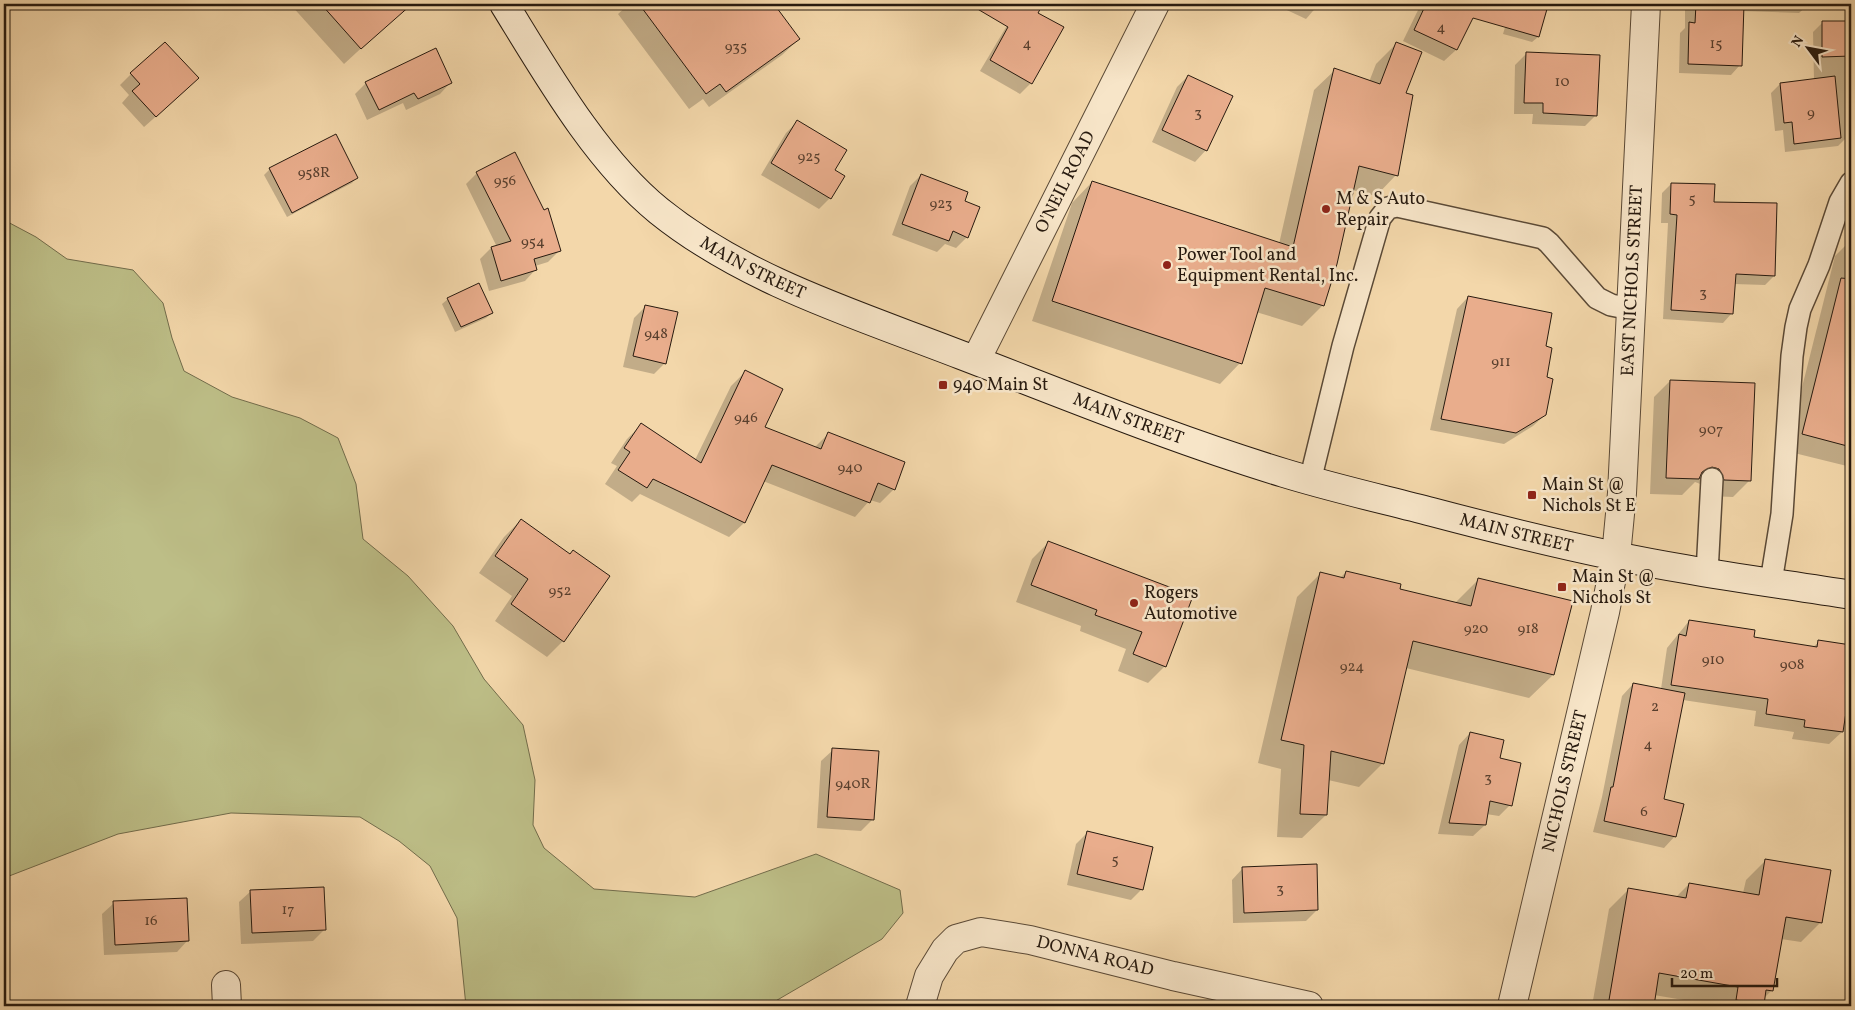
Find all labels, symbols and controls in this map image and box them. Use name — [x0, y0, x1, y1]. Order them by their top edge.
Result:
house number: 4 — [1437, 18, 1446, 39]
north arrow — [1782, 22, 1832, 72]
text: N — [1787, 33, 1809, 51]
house number: 4 — [1023, 34, 1032, 55]
house number: 15 — [1709, 34, 1723, 55]
house number: 935 — [725, 37, 747, 58]
house number: 10 — [1555, 72, 1569, 93]
house number: 3 — [1194, 103, 1202, 124]
house number: 9 — [1807, 103, 1815, 124]
street label: O'NEIL ROAD — [1029, 127, 1102, 238]
house number: 925 — [797, 147, 821, 168]
house number: 958R — [298, 163, 330, 184]
house number: 956 — [494, 171, 516, 192]
street label: EAST NICHOLS STREET — [1615, 184, 1650, 377]
place label: M & S Auto Repair — [1336, 187, 1425, 233]
house number: 5 — [1688, 189, 1696, 210]
house number: 923 — [929, 194, 953, 215]
marker: M & S Auto Repair — [1320, 203, 1332, 215]
street label: MAIN STREET — [695, 231, 810, 306]
house number: 954 — [521, 232, 545, 253]
place label: Power Tool and Equipment Rental, Inc. — [1177, 243, 1358, 289]
marker: Power Tool and Equipment Rental, Inc. — [1161, 259, 1173, 271]
house number: 3 — [1699, 283, 1707, 304]
house number: 948 — [644, 324, 668, 345]
house number: 911 — [1491, 352, 1511, 373]
place label: 940 Main St — [953, 373, 1048, 398]
marker: 940 Main St — [937, 379, 949, 391]
street label: MAIN STREET — [1069, 387, 1187, 451]
house number: 946 — [734, 408, 758, 429]
house number: 907 — [1699, 420, 1723, 441]
house number: 940 — [837, 458, 863, 479]
place label: Main St @ Nichols St E — [1542, 473, 1636, 519]
marker: Main St @ Nichols St E — [1526, 489, 1538, 501]
street label: MAIN STREET — [1457, 507, 1576, 559]
place label: Main St @ Nichols St — [1572, 565, 1655, 611]
house number: 952 — [549, 581, 571, 602]
place label: Rogers Automotive — [1144, 581, 1237, 627]
marker: Main St @ Nichols St — [1556, 581, 1568, 593]
marker: Rogers Automotive — [1128, 597, 1140, 609]
house number: 920 — [1464, 619, 1488, 640]
house number: 918 — [1517, 619, 1539, 640]
house number: 910 — [1702, 650, 1724, 671]
house number: 908 — [1780, 655, 1804, 676]
house number: 924 — [1340, 657, 1364, 678]
house number: 2 — [1651, 697, 1659, 718]
street label: NICHOLS STREET — [1536, 707, 1594, 855]
house number: 4 — [1644, 735, 1653, 756]
house number: 3 — [1484, 768, 1492, 789]
house number: 940R — [835, 774, 871, 795]
house number: 6 — [1640, 802, 1648, 823]
house number: 5 — [1111, 850, 1119, 871]
house number: 3 — [1276, 879, 1284, 900]
house number: 17 — [281, 900, 295, 921]
house number: 16 — [144, 911, 158, 932]
street label: DONNA ROAD — [1034, 930, 1156, 983]
scale bar — [1672, 955, 1778, 987]
text: 20 m — [1680, 964, 1713, 985]

